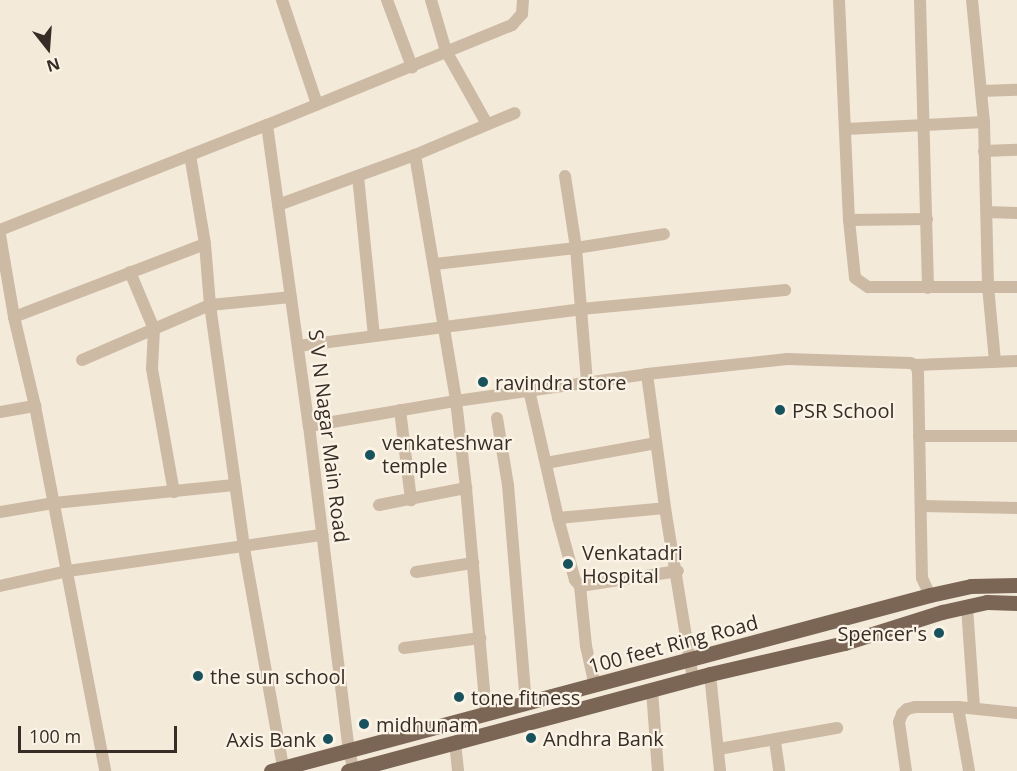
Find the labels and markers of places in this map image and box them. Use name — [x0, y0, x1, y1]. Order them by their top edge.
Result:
place label: ravindra store — [495, 370, 626, 394]
marker: ravindra store — [476, 375, 490, 389]
place label: PSR School — [792, 398, 894, 422]
marker: PSR School — [773, 403, 787, 417]
place label: venkateshwar temple — [382, 431, 512, 478]
marker: venkateshwar temple — [363, 448, 377, 462]
place label: Venkatadri Hospital — [582, 540, 683, 587]
marker: Venkatadri Hospital — [559, 555, 577, 573]
place label: Spencer's — [837, 621, 927, 645]
marker: Spencer's — [932, 626, 946, 640]
place label: the sun school — [210, 664, 346, 688]
marker: the sun school — [191, 669, 205, 683]
place label: tone fitness — [471, 685, 580, 709]
marker: tone fitness — [452, 690, 466, 704]
place label: midhunam — [376, 712, 478, 736]
marker: midhunam — [357, 717, 371, 731]
place label: Andhra Bank — [543, 726, 664, 750]
place label: Axis Bank — [226, 727, 316, 751]
marker: Andhra Bank — [524, 731, 538, 745]
marker: Axis Bank — [321, 732, 335, 746]

